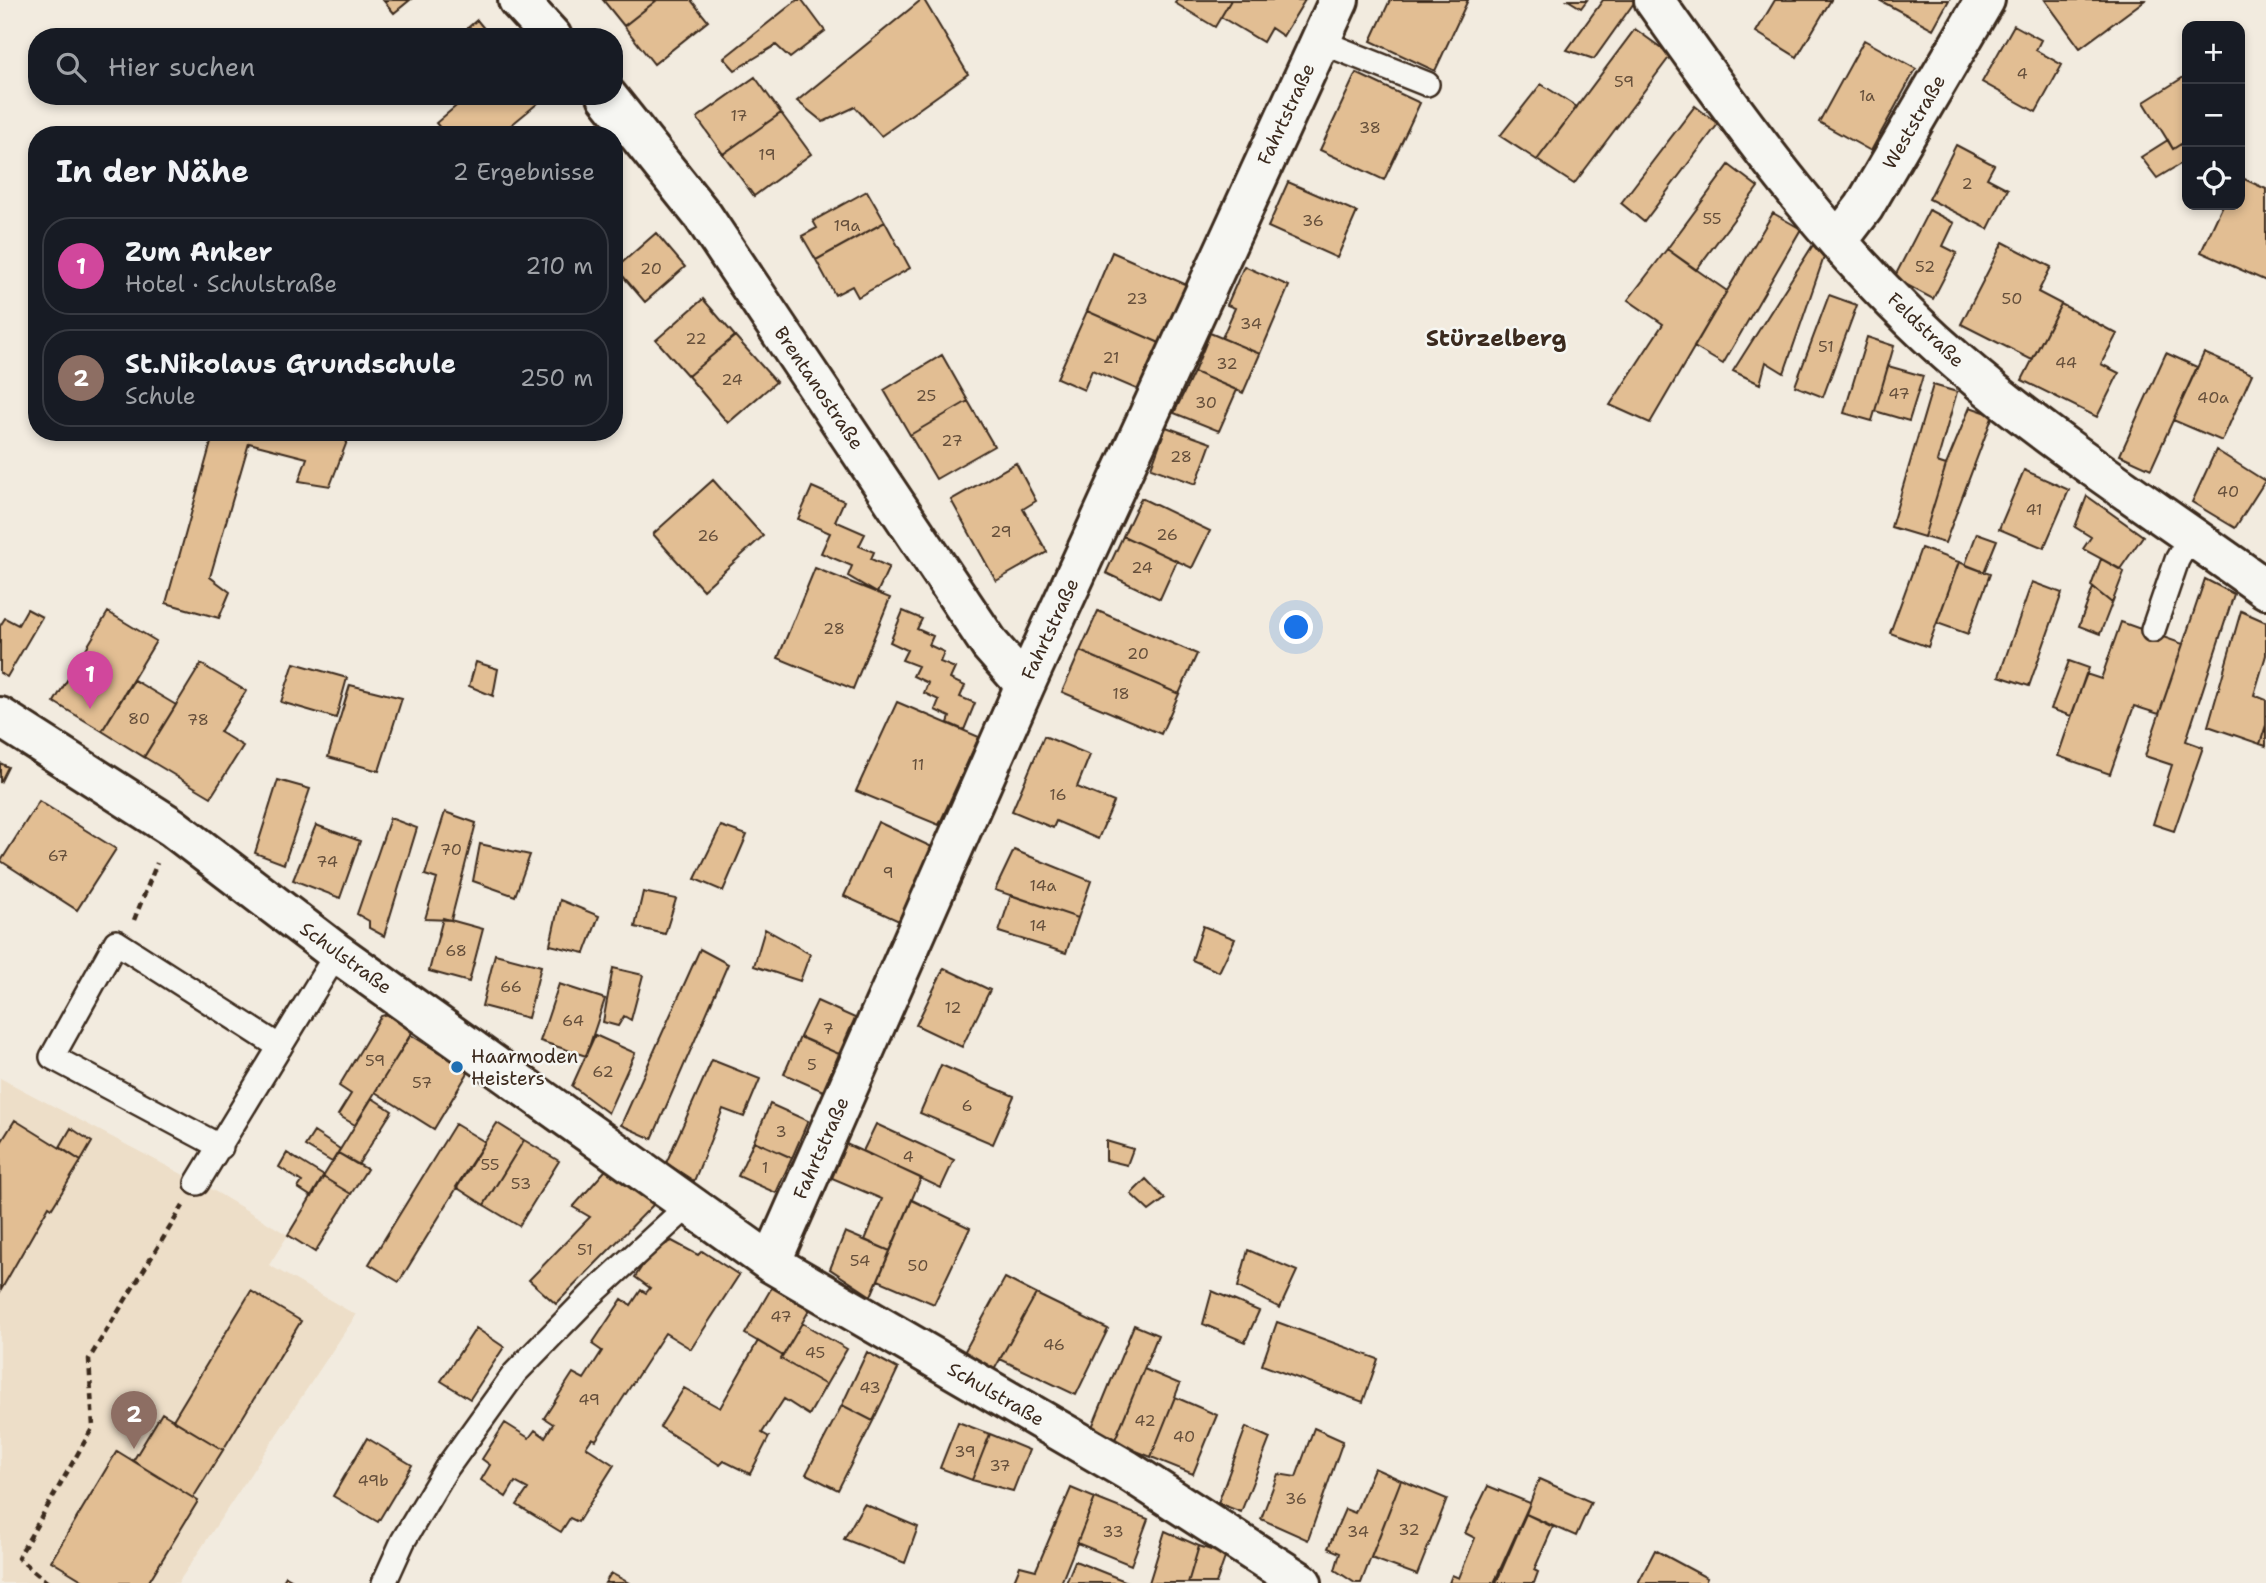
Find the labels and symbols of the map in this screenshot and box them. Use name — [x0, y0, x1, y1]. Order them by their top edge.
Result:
street label: Fahrtstraße — [1252, 59, 1320, 169]
house number: 4 — [2016, 63, 2028, 84]
street label: Weststraße — [1877, 70, 1951, 174]
house number: 59 — [1614, 71, 1634, 92]
house number: 1a — [1859, 85, 1875, 106]
house number: 17 — [730, 105, 748, 126]
house number: 38 — [1359, 117, 1381, 138]
house number: 19 — [758, 144, 776, 165]
house number: 2 — [1961, 173, 1973, 194]
house number: 55 — [1702, 208, 1722, 229]
house number: 36 — [1302, 210, 1324, 231]
house number: 19a — [834, 215, 860, 236]
house number: 52 — [1915, 256, 1935, 277]
house number: 20 — [640, 258, 662, 279]
street label: Feldstraße — [1882, 287, 1970, 373]
house number: 23 — [1126, 288, 1148, 309]
house number: 50 — [2002, 288, 2022, 309]
house number: 34 — [1240, 313, 1262, 334]
street label: Brentanostraße — [769, 322, 869, 454]
district label: Stürzelberg — [1426, 323, 1566, 353]
house number: 22 — [685, 328, 707, 349]
house number: 51 — [1818, 336, 1834, 357]
house number: 21 — [1102, 347, 1120, 368]
house number: 44 — [2055, 352, 2077, 373]
house number: 32 — [1216, 353, 1238, 374]
house number: 24 — [721, 369, 743, 390]
house number: 47 — [1888, 383, 1910, 404]
house number: 25 — [916, 385, 936, 406]
house number: 40a — [2197, 387, 2229, 408]
house number: 30 — [1195, 392, 1217, 413]
house number: 27 — [941, 430, 963, 451]
house number: 28 — [1170, 446, 1192, 467]
house number: 40 — [2217, 481, 2239, 502]
house number: 41 — [2025, 499, 2043, 520]
house number: 29 — [990, 521, 1012, 542]
house number: 26 — [1156, 524, 1178, 545]
house number: 26 — [697, 525, 719, 546]
house number: 24 — [1131, 557, 1153, 578]
street label: Fahrtstraße — [1016, 574, 1084, 684]
your location — [1279, 610, 1313, 644]
house number: 28 — [823, 618, 845, 639]
house number: 20 — [1127, 643, 1149, 664]
pin: 1 — [67, 651, 113, 709]
house number: 18 — [1112, 683, 1130, 704]
house number: 80 — [128, 708, 150, 729]
house number: 78 — [187, 709, 209, 730]
house number: 11 — [912, 754, 924, 775]
house number: 16 — [1049, 784, 1067, 805]
house number: 70 — [440, 839, 462, 860]
house number: 67 — [48, 845, 68, 866]
house number: 74 — [316, 851, 338, 872]
house number: 9 — [882, 862, 894, 883]
house number: 14a — [1030, 875, 1056, 896]
house number: 14 — [1029, 915, 1047, 936]
street label: Schulstraße — [295, 916, 397, 1000]
house number: 68 — [445, 940, 467, 961]
house number: 66 — [500, 976, 522, 997]
house number: 12 — [944, 997, 962, 1018]
house number: 64 — [562, 1010, 584, 1031]
house number: 7 — [822, 1018, 834, 1039]
place label: Haarmoden Heisters — [471, 1044, 578, 1091]
house number: 59 — [365, 1050, 385, 1071]
house number: 5 — [807, 1054, 817, 1075]
marker: Haarmoden Heisters — [449, 1059, 465, 1075]
house number: 62 — [592, 1061, 614, 1082]
house number: 57 — [412, 1072, 432, 1093]
street label: Fahrtstraße — [787, 1093, 855, 1203]
house number: 6 — [961, 1095, 973, 1116]
house number: 3 — [775, 1121, 787, 1142]
house number: 4 — [902, 1146, 914, 1167]
house number: 55 — [480, 1154, 500, 1175]
house number: 1 — [762, 1157, 768, 1178]
house number: 53 — [511, 1173, 531, 1194]
house number: 51 — [577, 1239, 593, 1260]
house number: 54 — [850, 1250, 870, 1271]
house number: 50 — [908, 1255, 928, 1276]
house number: 47 — [770, 1306, 792, 1327]
house number: 46 — [1043, 1334, 1065, 1355]
house number: 45 — [805, 1342, 825, 1363]
street label: Schulstraße — [943, 1356, 1049, 1432]
house number: 43 — [859, 1377, 881, 1398]
house number: 49 — [578, 1389, 600, 1410]
pin: 2 — [111, 1391, 157, 1449]
house number: 42 — [1134, 1410, 1156, 1431]
house number: 40 — [1173, 1426, 1195, 1447]
house number: 39 — [954, 1441, 976, 1462]
house number: 37 — [989, 1455, 1011, 1476]
house number: 49b — [357, 1470, 389, 1491]
house number: 36 — [1285, 1488, 1307, 1509]
house number: 32 — [1398, 1519, 1420, 1540]
house number: 33 — [1102, 1521, 1124, 1542]
house number: 34 — [1347, 1521, 1369, 1542]

